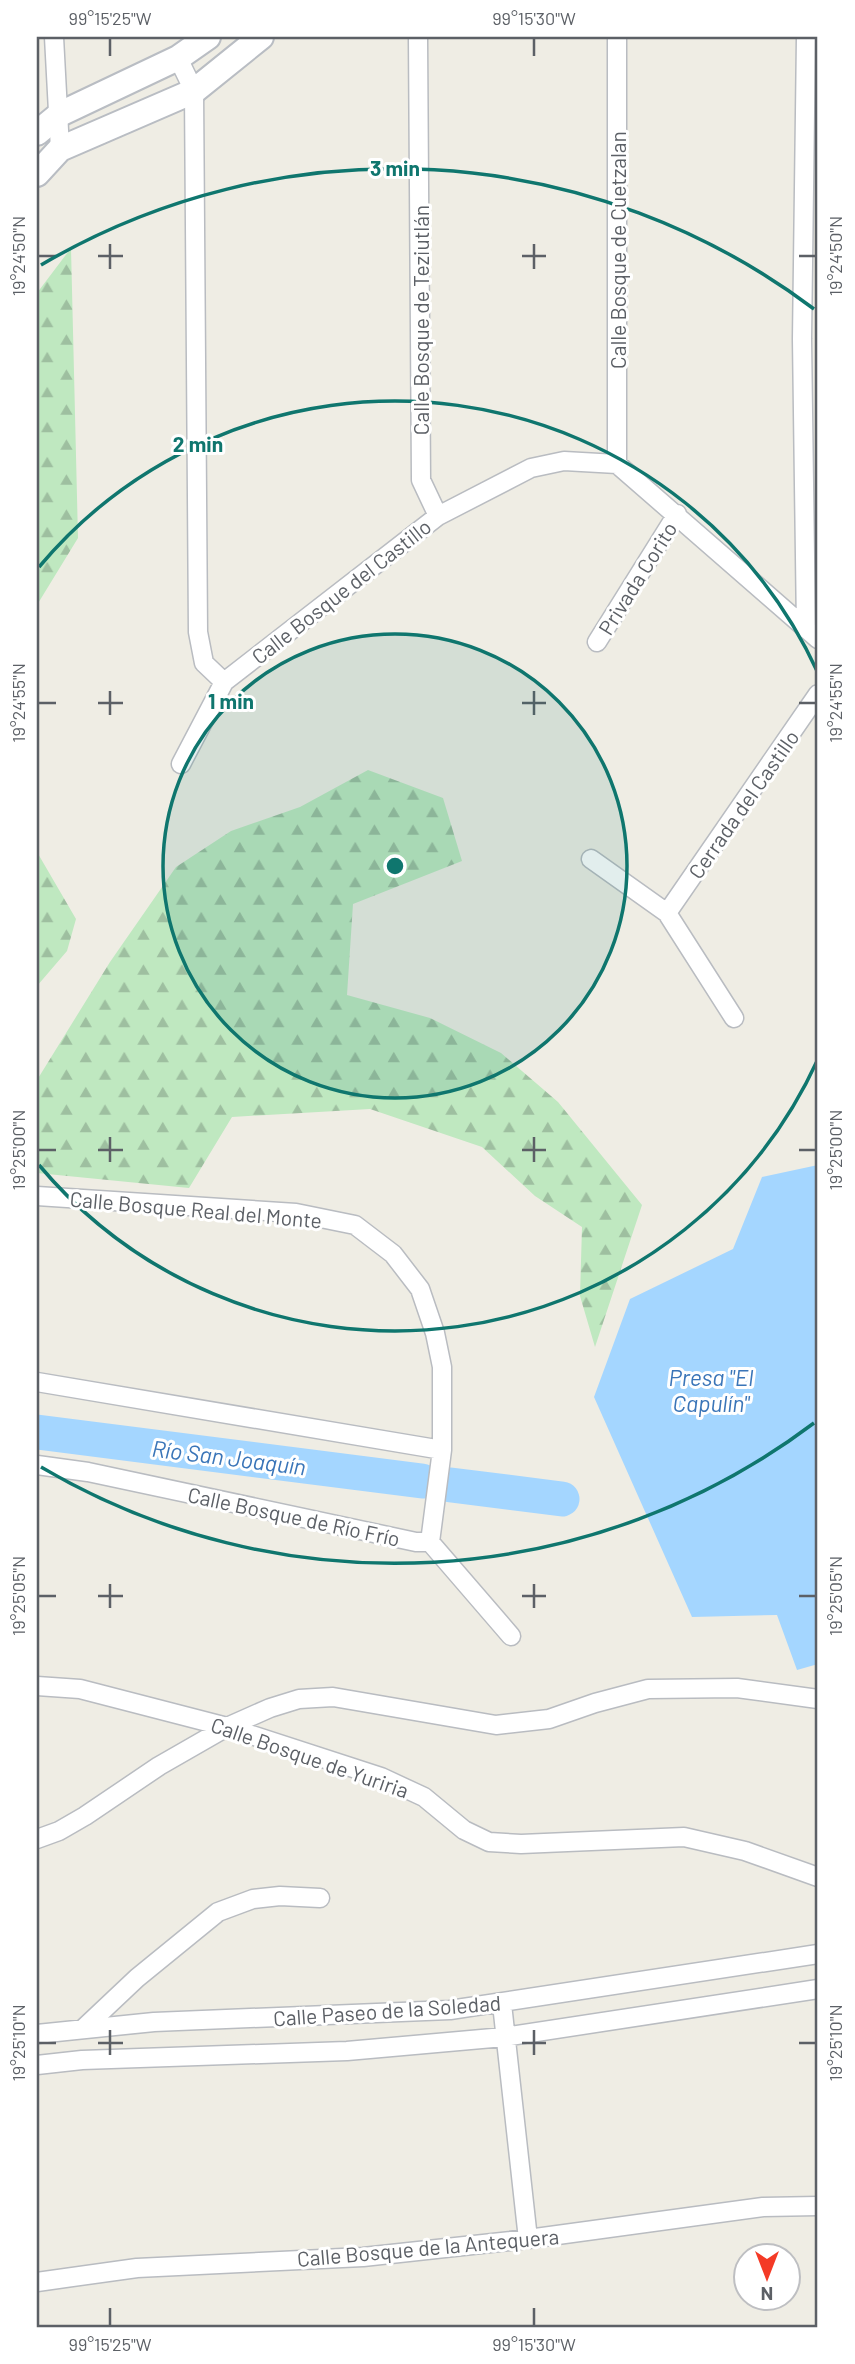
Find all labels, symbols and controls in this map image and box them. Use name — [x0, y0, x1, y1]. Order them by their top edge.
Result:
text: 99°15'25"W — [69, 7, 152, 29]
text: 99°15'30"W — [492, 7, 576, 29]
street label: Calle Bosque de Cuetzalan — [605, 131, 630, 369]
text: 3 min — [370, 155, 420, 180]
street label: Calle Bosque de Teziutlán — [408, 205, 433, 435]
text: 19°24'50"N — [7, 216, 29, 296]
text: 19°24'50"N — [824, 216, 846, 296]
text: 2 min — [173, 431, 223, 456]
street label: Calle Bosque del Castillo — [246, 513, 436, 669]
street label: Privada Corito — [592, 517, 682, 639]
text: 19°24'55"N — [7, 663, 29, 743]
text: 19°24'55"N — [824, 663, 846, 743]
text: 1 min — [208, 688, 254, 713]
street label: Cerrada del Castillo — [682, 725, 804, 883]
centre of rings — [383, 854, 407, 878]
text: 19°25'00"N — [7, 1109, 29, 1191]
text: 19°25'00"N — [824, 1109, 846, 1191]
street label: Calle Bosque Real del Monte — [69, 1186, 323, 1232]
water label: Presa "El Capulín" — [669, 1363, 753, 1417]
water label: Río San Joaquín — [150, 1434, 308, 1480]
street label: Calle Bosque de Río Frío — [186, 1481, 402, 1551]
text: 19°25'05"N — [7, 1556, 29, 1636]
text: 19°25'05"N — [824, 1556, 846, 1636]
street label: Calle Bosque de Yuriria — [208, 1711, 412, 1803]
street label: Calle Paseo de la Soledad — [272, 1990, 502, 2030]
text: 19°25'10"N — [7, 2004, 29, 2082]
text: 19°25'10"N — [824, 2004, 846, 2082]
street label: Calle Bosque de la Antequera — [296, 2223, 560, 2271]
north arrow — [732, 2242, 802, 2312]
text: N — [761, 2283, 773, 2306]
text: 99°15'25"W — [69, 2333, 152, 2355]
text: 99°15'30"W — [492, 2333, 576, 2355]

